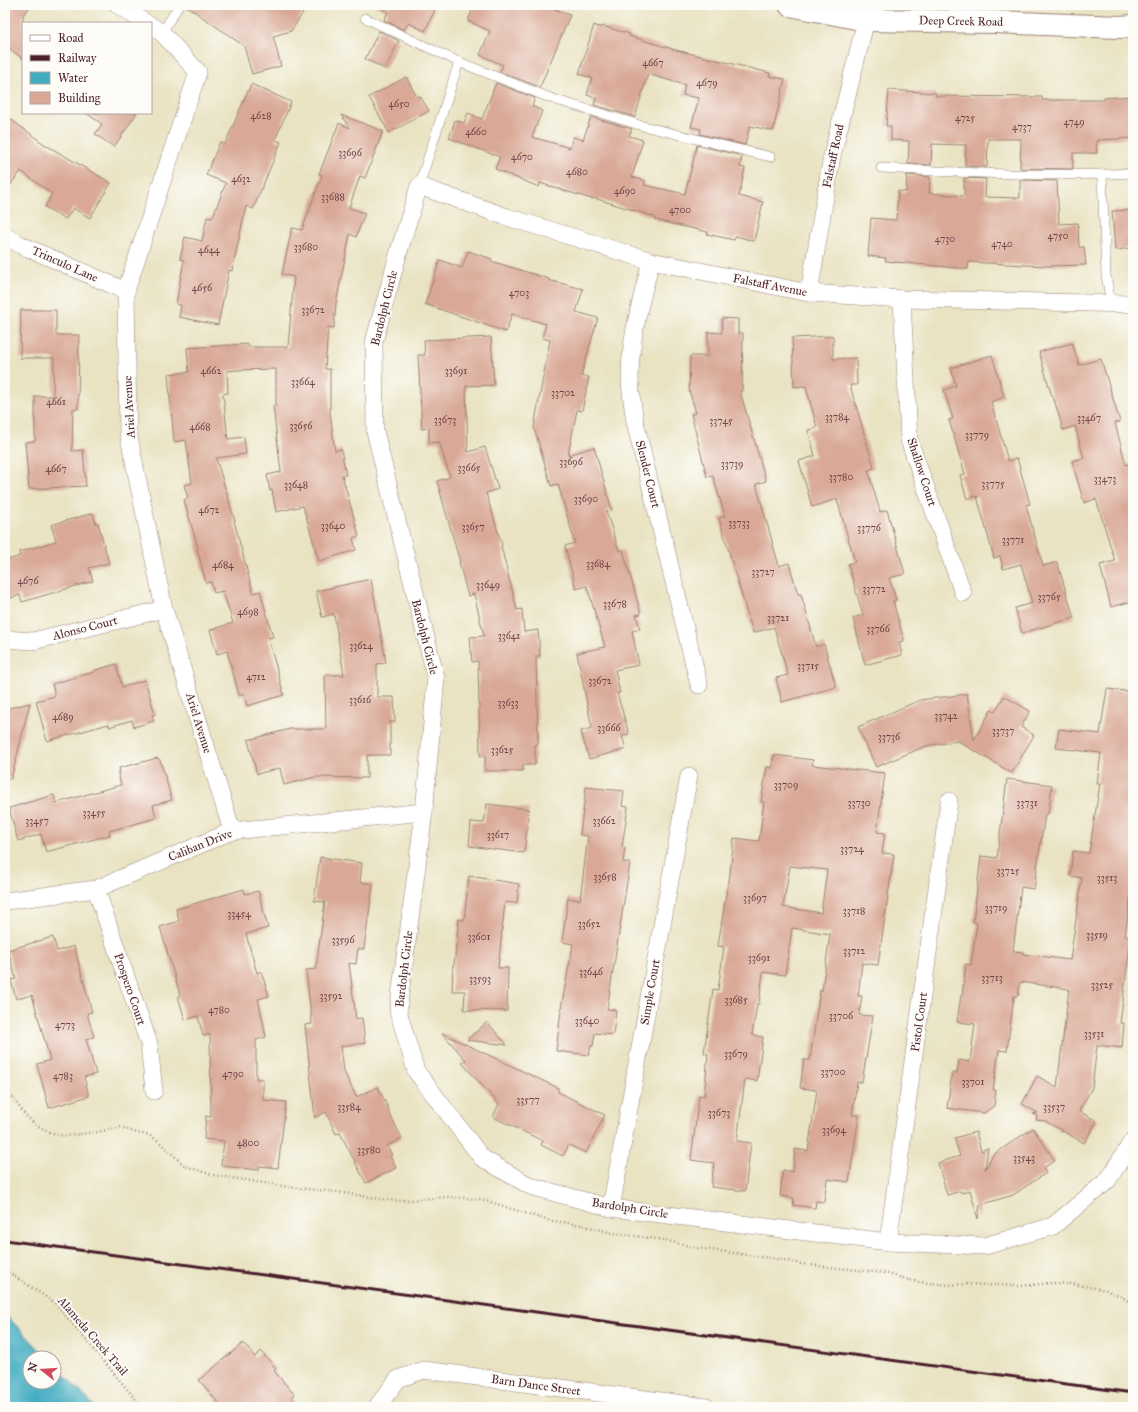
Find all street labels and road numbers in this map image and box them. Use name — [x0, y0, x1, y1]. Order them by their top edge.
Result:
street label: Deep Creek Road — [919, 13, 1003, 29]
street label: Falstaff Road — [819, 123, 847, 189]
street label: Trinculo Lane — [30, 243, 100, 285]
street label: Bardolph Circle — [368, 269, 400, 347]
street label: Falstaff Avenue — [732, 271, 808, 299]
street label: Ariel Avenue — [120, 375, 138, 440]
street label: Shallow Court — [904, 436, 940, 509]
street label: Slender Court — [633, 439, 663, 510]
street label: Bardolph Circle — [409, 598, 441, 676]
street label: Alonso Court — [50, 613, 120, 643]
street label: Ariel Avenue — [183, 690, 215, 755]
street label: Caliban Drive — [166, 826, 234, 864]
street label: Bardolph Circle — [392, 930, 416, 1008]
street label: Prospero Court — [111, 951, 149, 1028]
street label: Simple Court — [637, 957, 663, 1026]
street label: Pistol Court — [908, 990, 930, 1053]
street label: Bardolph Circle — [591, 1195, 669, 1221]
street label: Alameda Creek Trail — [54, 1293, 132, 1379]
street label: Barn Dance Street — [490, 1372, 582, 1398]

